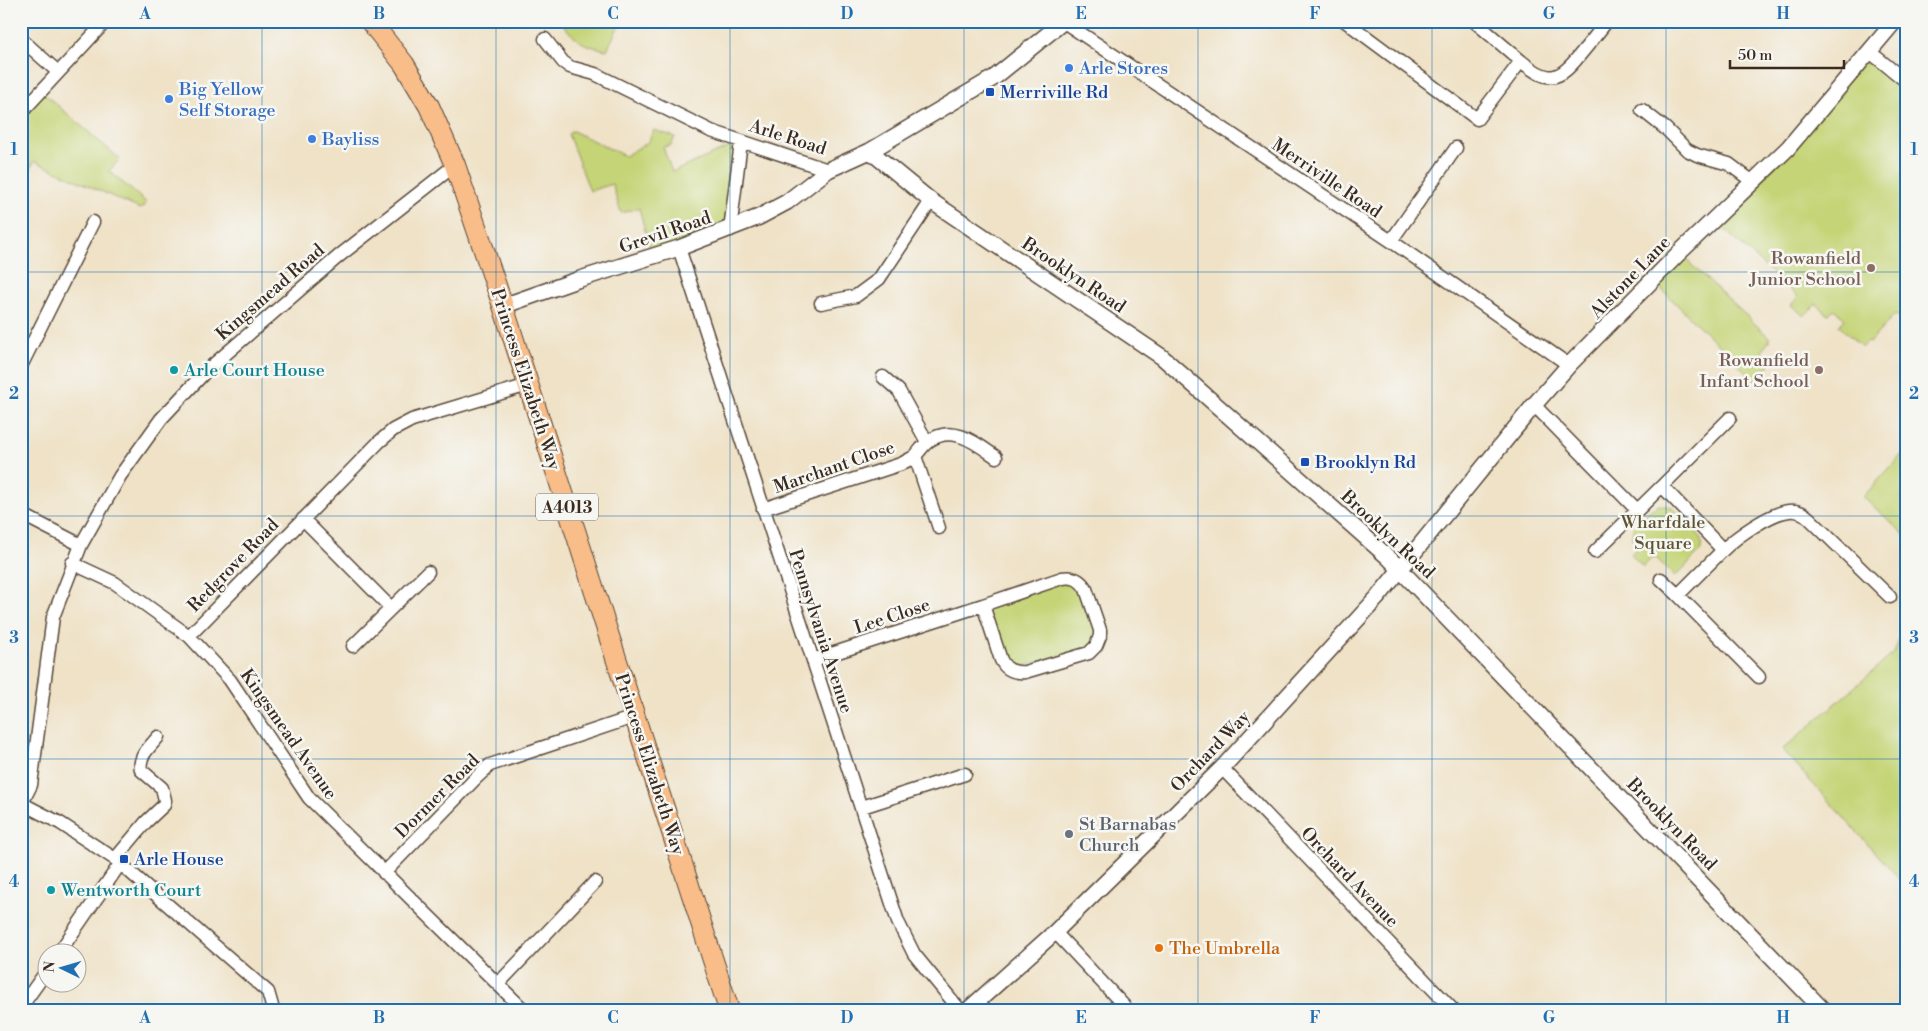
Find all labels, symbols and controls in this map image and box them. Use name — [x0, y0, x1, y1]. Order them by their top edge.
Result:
text: A — [138, 4, 151, 24]
text: B — [373, 4, 385, 24]
text: C — [607, 4, 619, 24]
text: D — [841, 4, 854, 24]
text: E — [1075, 4, 1087, 24]
text: F — [1309, 4, 1321, 24]
text: G — [1543, 4, 1556, 24]
text: H — [1776, 4, 1790, 24]
scale bar — [1730, 38, 1844, 70]
text: 50 m — [1738, 46, 1772, 65]
place label: Arle Stores — [1078, 57, 1168, 80]
marker: Arle Stores — [1063, 62, 1075, 74]
place label: Big Yellow Self Storage — [178, 78, 276, 122]
place label: Merriville Rd — [1000, 81, 1109, 104]
marker: Merriville Rd — [984, 86, 996, 98]
marker: Big Yellow Self Storage — [163, 93, 175, 105]
street label: Arle Road — [745, 114, 830, 161]
place label: Bayliss — [321, 128, 380, 151]
marker: Bayliss — [306, 133, 318, 145]
street label: Merriville Road — [1268, 133, 1387, 224]
text: 1 — [10, 140, 18, 160]
text: 1 — [1910, 140, 1918, 160]
street label: Grevil Road — [616, 206, 715, 259]
street label: Alstone Lane — [1584, 231, 1676, 324]
street label: Brooklyn Road — [1017, 232, 1131, 319]
street label: Kingsmead Road — [211, 238, 330, 346]
place label: Rowanfield Junior School — [1748, 247, 1862, 291]
marker: Rowanfield Junior School — [1865, 262, 1877, 274]
street label: Princess Elizabeth Way — [485, 285, 566, 473]
place label: Rowanfield Infant School — [1699, 349, 1810, 393]
place label: Arle Court House — [183, 359, 325, 382]
marker: Arle Court House — [168, 364, 180, 376]
marker: Rowanfield Infant School — [1813, 364, 1825, 376]
text: 2 — [9, 384, 19, 404]
text: 2 — [1909, 384, 1919, 404]
street label: Marchant Close — [770, 436, 898, 499]
place label: Brooklyn Rd — [1314, 451, 1417, 474]
marker: Brooklyn Rd — [1299, 456, 1311, 468]
street label: Brooklyn Road — [1335, 484, 1440, 584]
road number: A4013 — [536, 494, 598, 520]
park label: Wharfdale Square — [1620, 511, 1705, 555]
street label: Redgrove Road — [183, 513, 285, 617]
street label: Pennsylvania Avenue — [783, 546, 858, 716]
street label: Lee Close — [851, 593, 933, 640]
text: 3 — [9, 628, 19, 648]
text: 3 — [1909, 628, 1919, 648]
street label: Kingsmead Avenue — [235, 665, 342, 804]
street label: Princess Elizabeth Way — [609, 670, 690, 858]
street label: Orchard Way — [1166, 705, 1255, 797]
street label: Dormer Road — [390, 749, 485, 843]
street label: Brooklyn Road — [1621, 772, 1722, 876]
place label: St Barnabas Church — [1079, 813, 1176, 857]
street label: Orchard Avenue — [1296, 822, 1404, 933]
marker: St Barnabas Church — [1063, 828, 1075, 840]
place label: Arle House — [133, 848, 224, 871]
marker: Arle House — [118, 853, 130, 865]
text: 4 — [9, 872, 20, 892]
text: 4 — [1909, 872, 1920, 892]
place label: Wentworth Court — [60, 879, 202, 902]
marker: Wentworth Court — [45, 884, 57, 896]
place label: The Umbrella — [1169, 937, 1281, 960]
marker: The Umbrella — [1153, 942, 1165, 954]
north arrow — [38, 944, 88, 994]
text: N — [41, 961, 59, 973]
text: A — [138, 1008, 151, 1028]
text: B — [373, 1008, 385, 1028]
text: C — [607, 1008, 619, 1028]
text: D — [841, 1008, 854, 1028]
text: E — [1075, 1008, 1087, 1028]
text: F — [1309, 1008, 1321, 1028]
text: G — [1543, 1008, 1556, 1028]
text: H — [1776, 1008, 1790, 1028]

